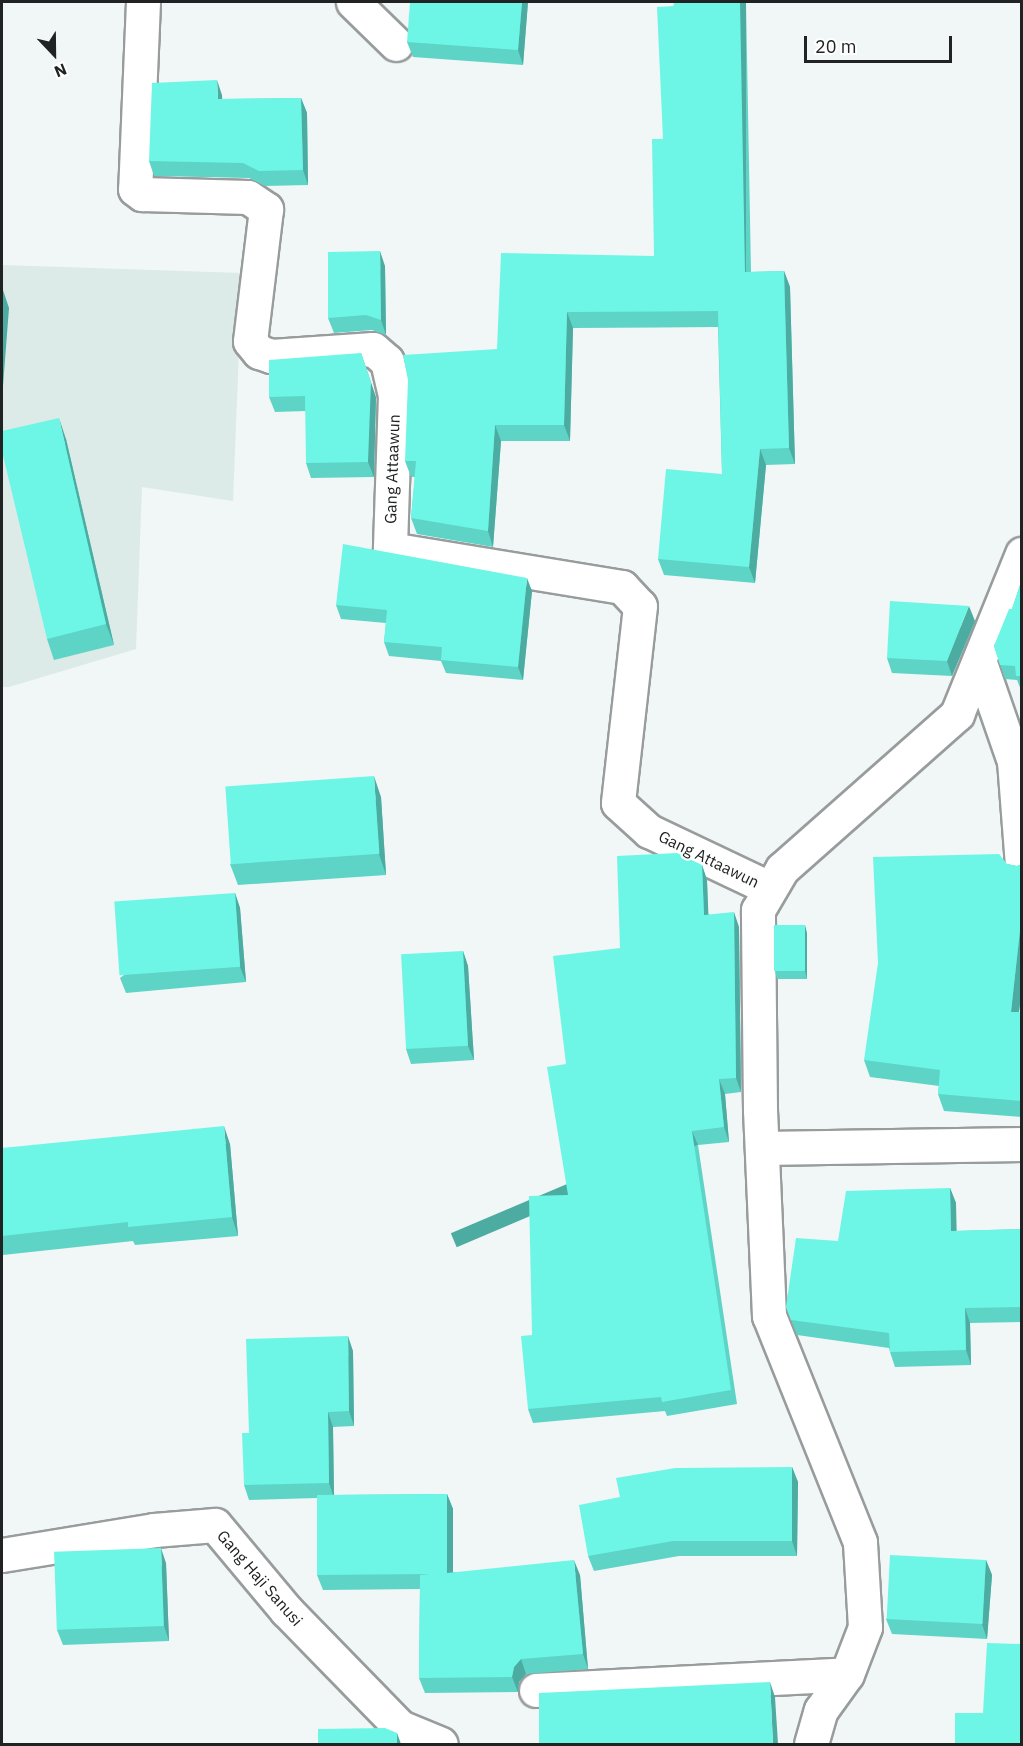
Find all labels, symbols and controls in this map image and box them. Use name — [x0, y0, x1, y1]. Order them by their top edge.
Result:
north arrow — [24, 24, 84, 84]
scale bar — [807, 24, 956, 62]
text: 20 m — [815, 35, 857, 58]
text: N — [52, 59, 70, 82]
street label: Gang Attaawun — [380, 414, 404, 524]
street label: Gang Attaawun — [655, 826, 763, 892]
street label: Gang Haji Sanusi — [213, 1526, 307, 1630]

